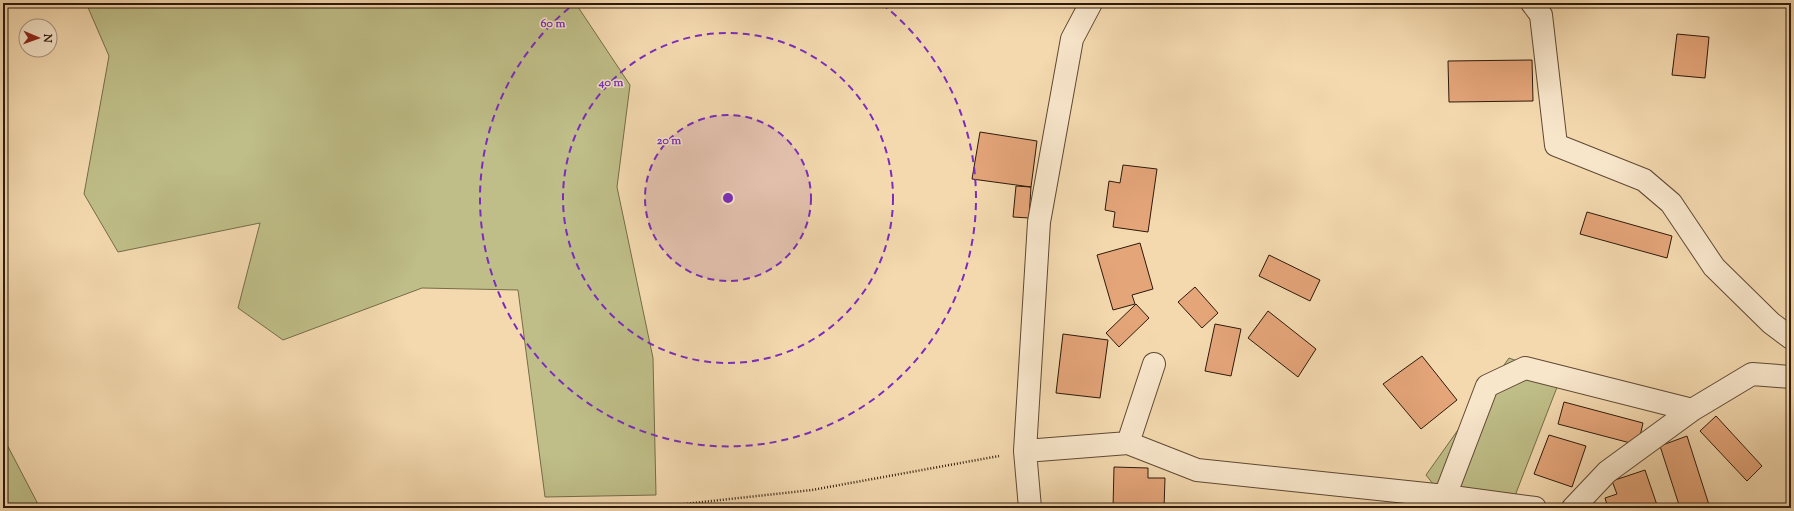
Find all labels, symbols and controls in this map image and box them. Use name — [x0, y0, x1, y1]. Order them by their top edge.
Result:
text: 60 m — [541, 15, 565, 33]
north arrow — [18, 18, 58, 58]
text: N — [39, 33, 55, 43]
text: 40 m — [598, 74, 623, 92]
text: 20 m — [657, 132, 681, 150]
centre of rings — [721, 191, 735, 205]

